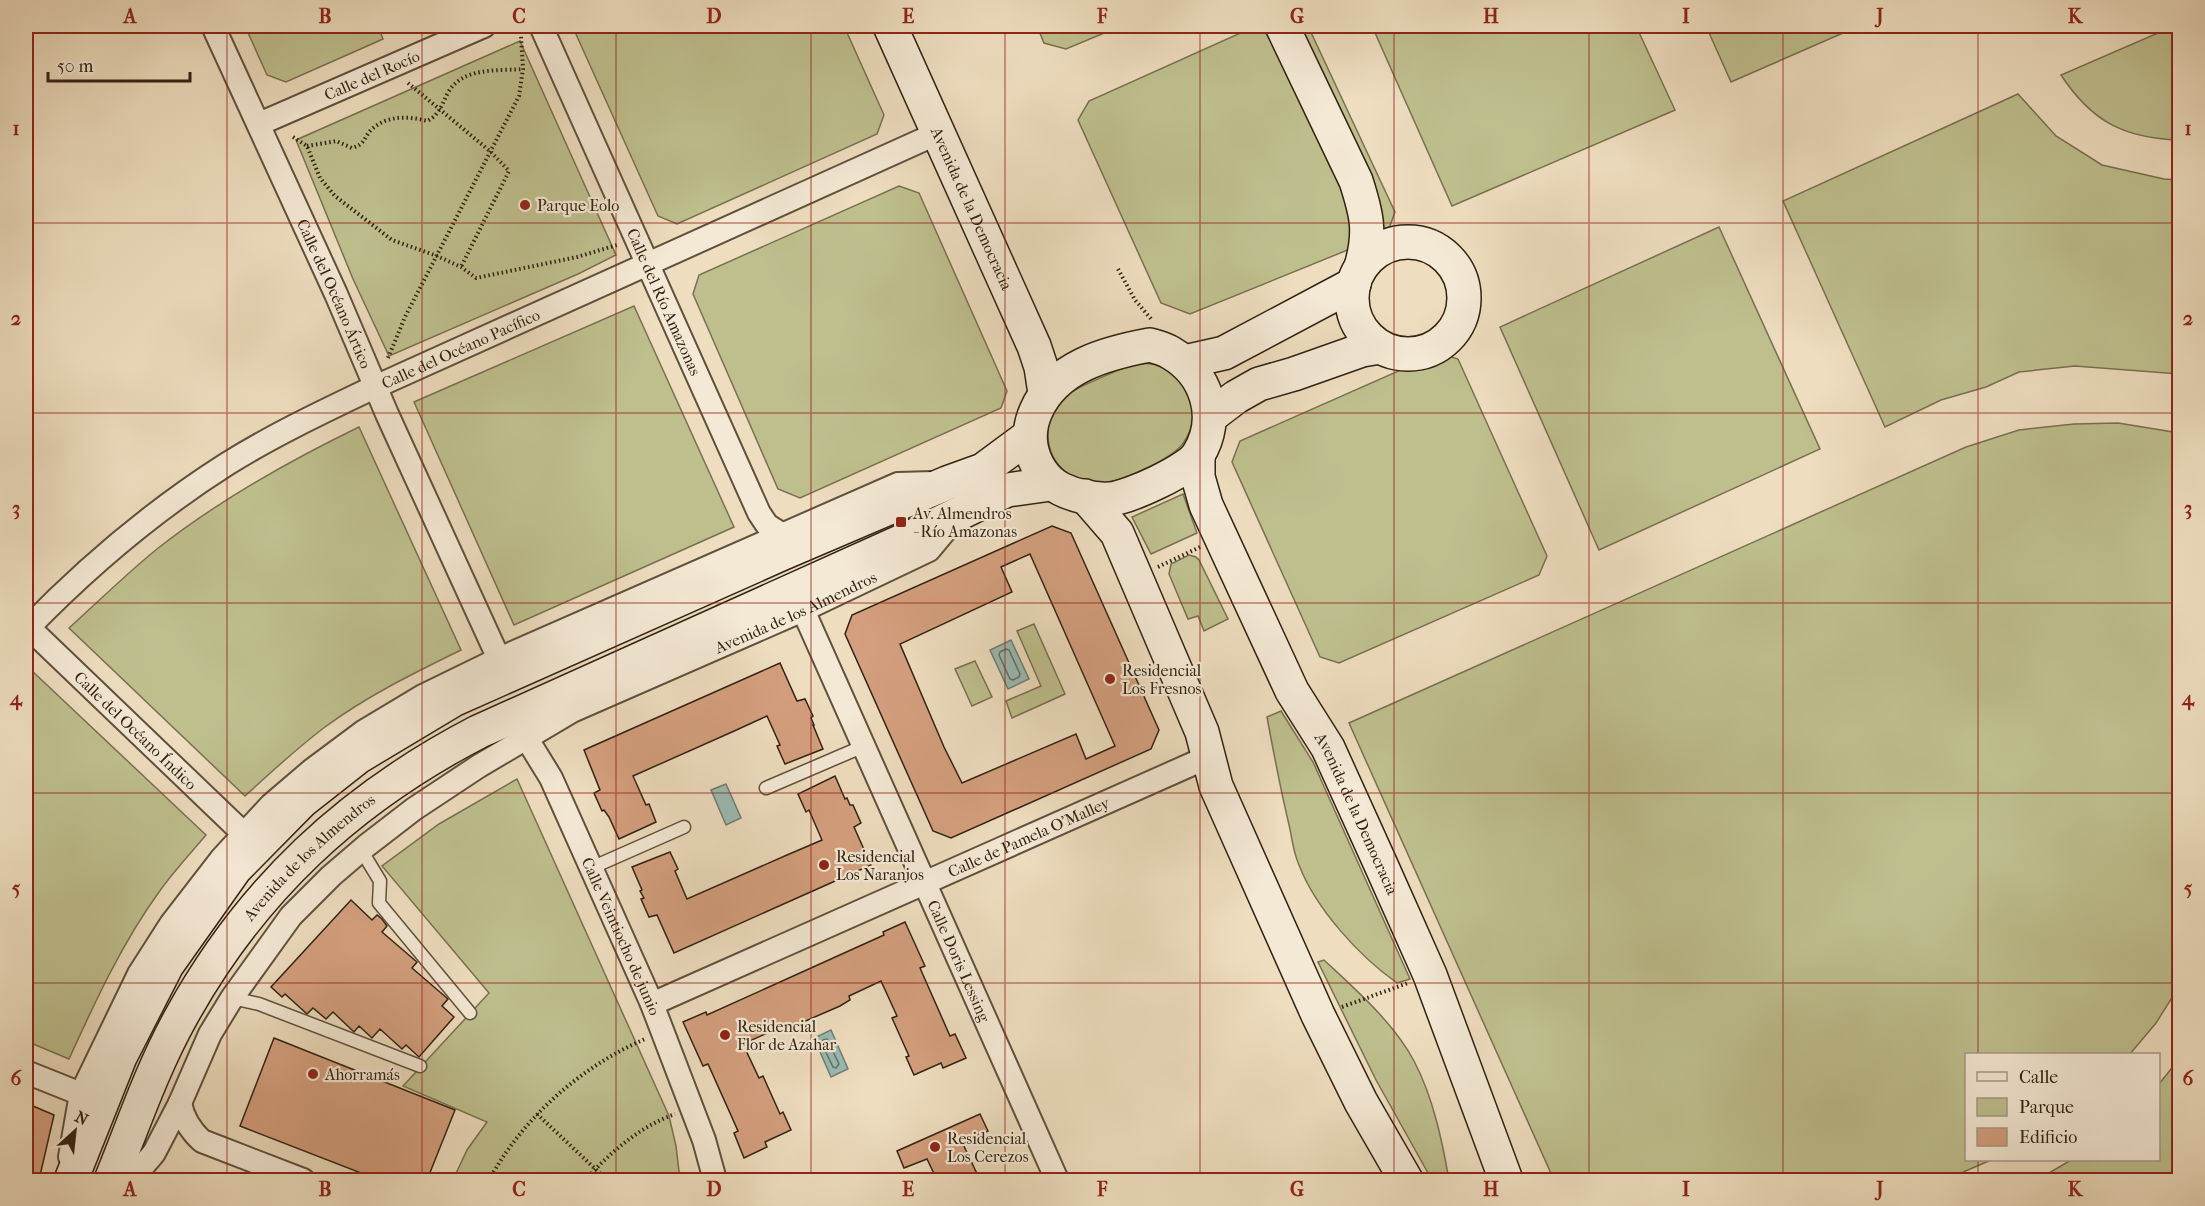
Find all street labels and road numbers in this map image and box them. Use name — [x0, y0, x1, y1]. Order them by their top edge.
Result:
street label: Calle del Rocío — [321, 46, 422, 104]
street label: Avenida de la Democracia — [927, 123, 1017, 293]
street label: Calle del Océano Ártico — [293, 216, 376, 371]
street label: Calle del Río Amazonas — [623, 225, 706, 378]
street label: Calle del Océano Pacífico — [378, 305, 543, 392]
street label: Avenida de los Almendros — [711, 567, 880, 657]
street label: Calle del Océano Índico — [70, 667, 201, 793]
street label: Avenida de la Democracia — [1311, 728, 1403, 898]
street label: Avenida de los Almendros — [239, 789, 379, 925]
street label: Calle de Pamela O'Malley — [945, 792, 1113, 881]
street label: Calle Veintiocho de junio — [578, 854, 665, 1018]
street label: Calle Doris Lessing — [924, 897, 995, 1025]

